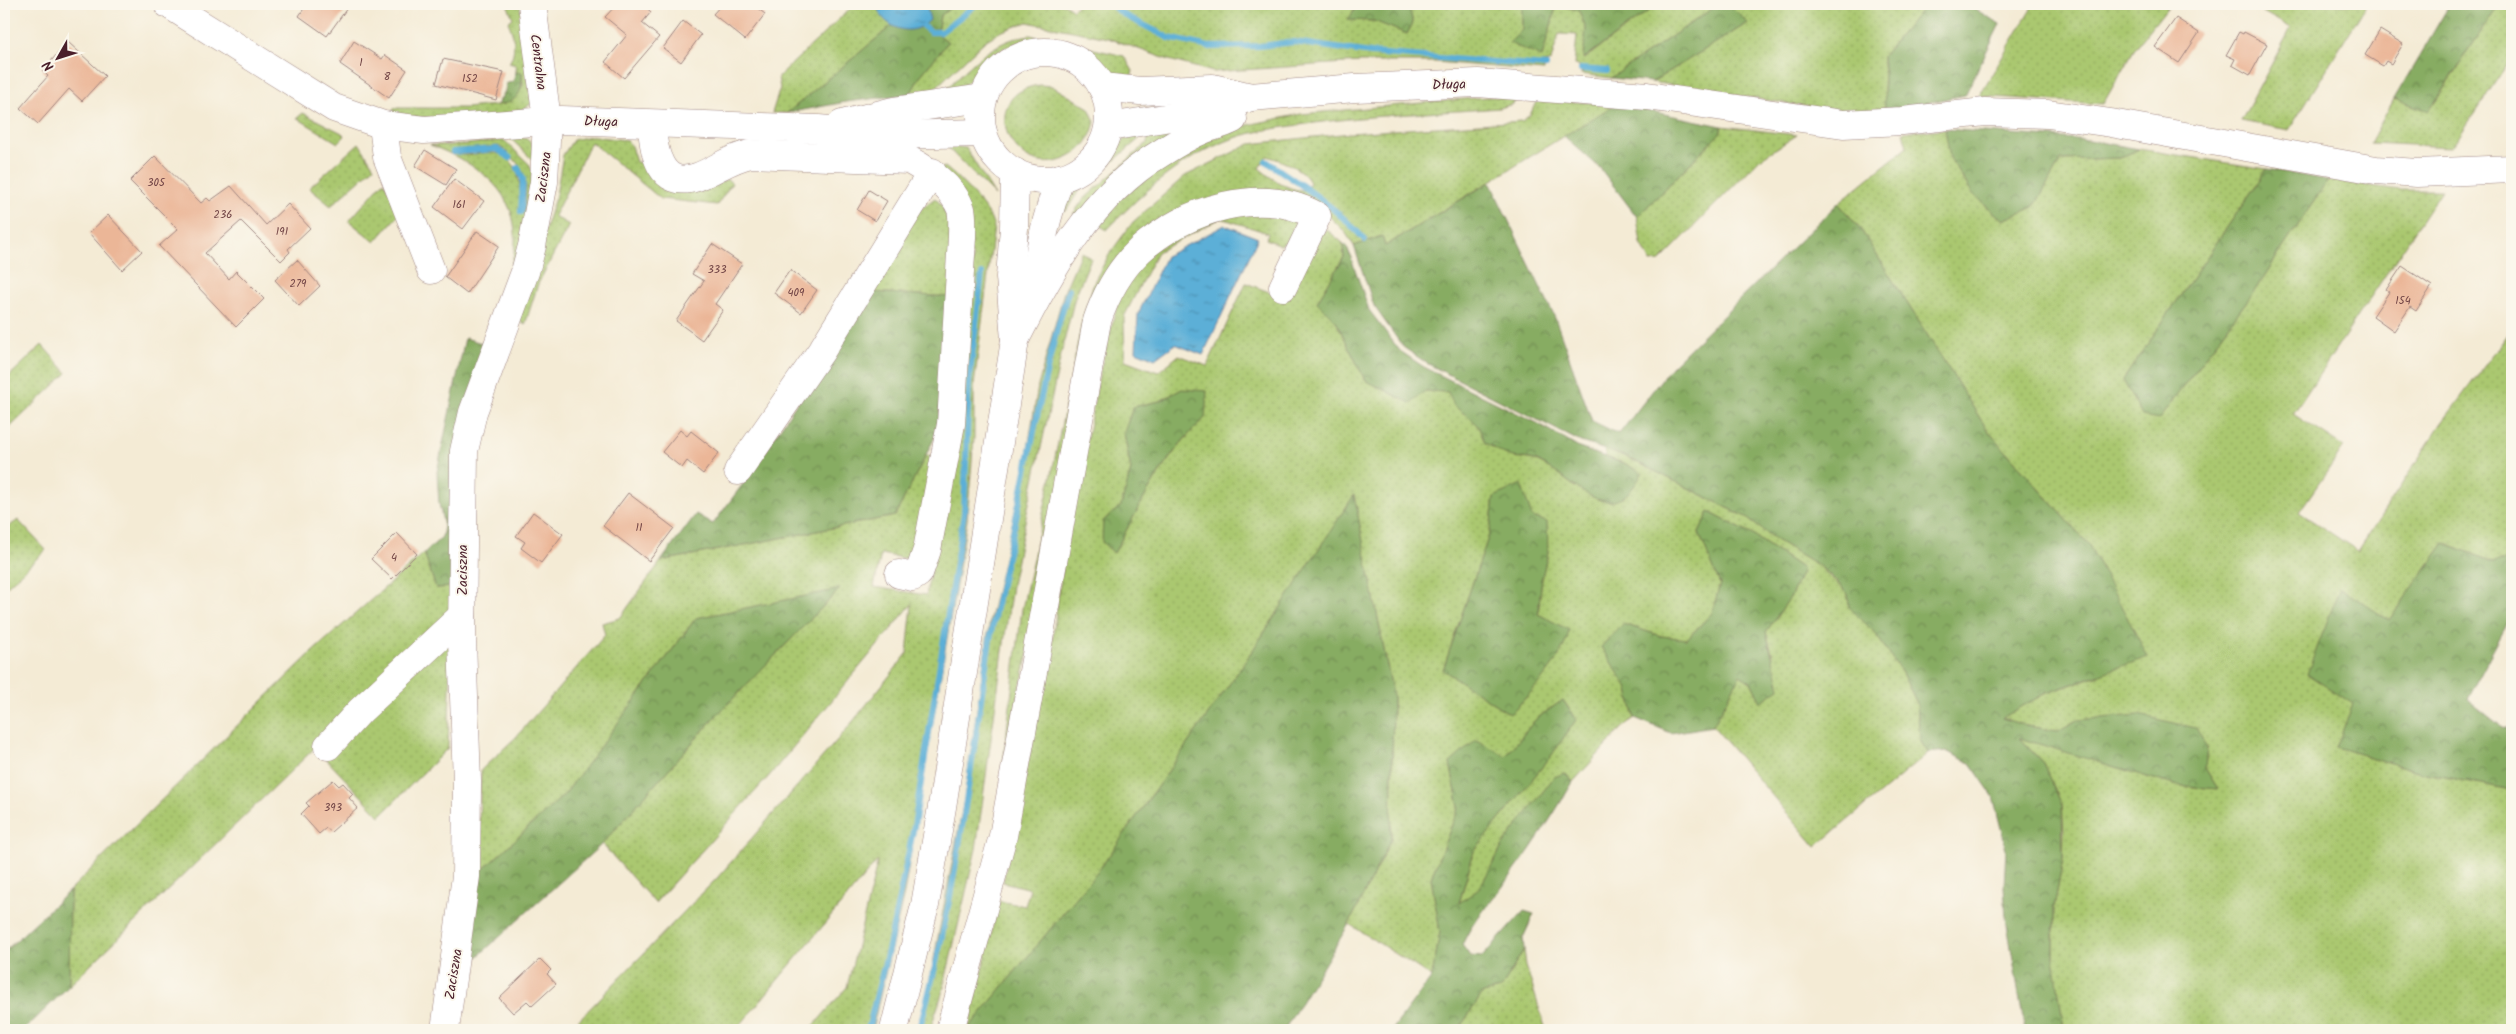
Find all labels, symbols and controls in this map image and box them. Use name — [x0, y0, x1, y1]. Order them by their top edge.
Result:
north arrow — [32, 32, 82, 82]
street label: Centralna — [524, 33, 552, 91]
house number: 1 — [359, 54, 363, 72]
text: N — [37, 55, 60, 76]
house number: 8 — [384, 68, 391, 86]
house number: 152 — [462, 70, 478, 88]
street label: Długa — [1432, 73, 1466, 97]
street label: Długa — [584, 110, 618, 134]
street label: Zaciszna — [530, 150, 558, 204]
house number: 305 — [147, 174, 166, 192]
house number: 161 — [452, 196, 466, 214]
house number: 236 — [214, 206, 232, 224]
house number: 191 — [276, 223, 288, 241]
house number: 333 — [708, 261, 726, 279]
house number: 279 — [290, 275, 307, 293]
house number: 409 — [788, 284, 805, 302]
house number: 154 — [2395, 292, 2411, 310]
house number: 11 — [636, 519, 642, 537]
street label: Zaciszna — [452, 545, 474, 595]
house number: 4 — [391, 549, 397, 567]
house number: 393 — [324, 799, 342, 817]
street label: Zaciszna — [439, 947, 469, 1001]

